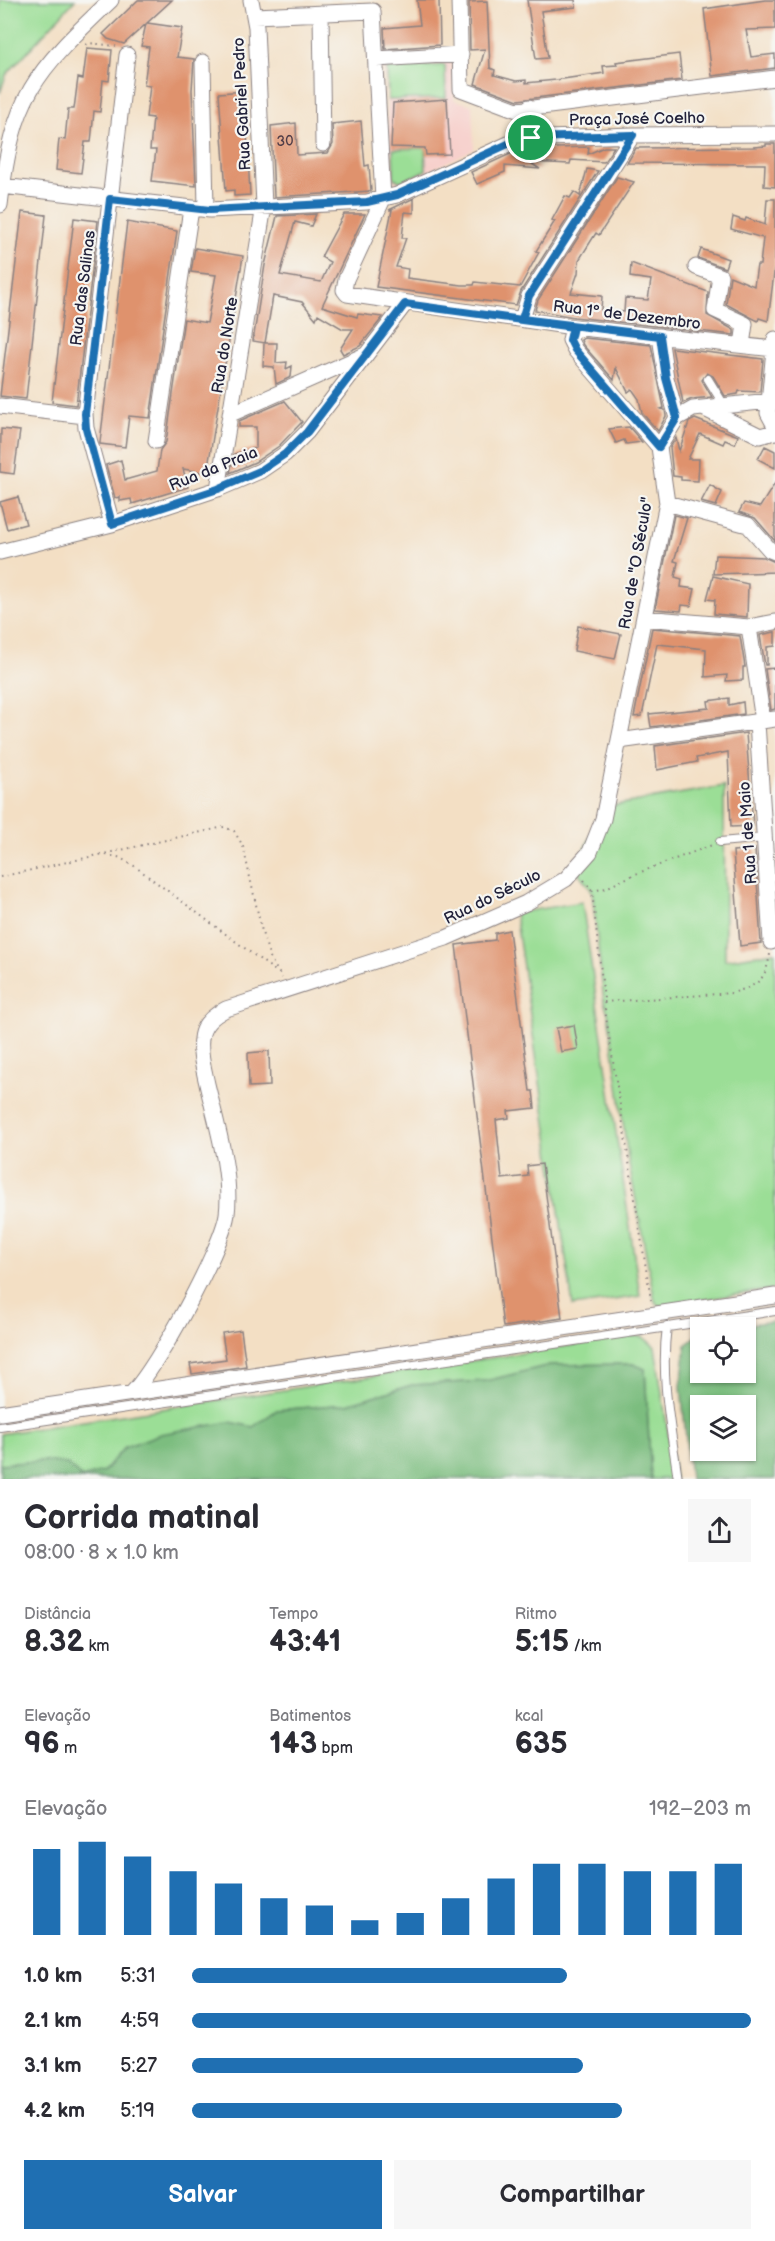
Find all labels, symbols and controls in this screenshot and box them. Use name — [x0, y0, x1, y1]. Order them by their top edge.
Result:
street label: Rua Gabriel Pedro — [230, 37, 255, 171]
street label: Praça José Coelho — [569, 109, 705, 130]
pin — [505, 112, 556, 163]
icon: arrive — [514, 121, 547, 154]
house number: 30 — [277, 133, 293, 150]
street label: Rua das Salinas — [67, 229, 100, 347]
street label: Rua do Norte — [208, 295, 243, 395]
street label: Rua 1º de Dezembro — [552, 297, 702, 334]
street label: Rua da Praia — [167, 443, 261, 496]
street label: Rua de "O Século" — [616, 496, 657, 631]
street label: Rua 1 de Maio — [735, 781, 762, 885]
street label: Rua do Século — [441, 866, 544, 929]
map controls — [690, 1317, 756, 1461]
button: locate — [690, 1317, 756, 1383]
button: layers — [690, 1395, 756, 1461]
text: Corrida matinal — [24, 1498, 260, 1538]
button: share — [688, 1499, 751, 1562]
text: 08:00 · 8 × 1.0 km — [24, 1541, 179, 1565]
text: Distância — [24, 1605, 91, 1624]
text: Tempo — [269, 1605, 318, 1624]
text: Ritmo — [515, 1605, 557, 1624]
text: 8.32 — [24, 1624, 84, 1660]
text: 43:41 — [269, 1624, 341, 1660]
text: 5:15 — [515, 1624, 569, 1660]
text: km — [84, 1637, 110, 1656]
text: /km — [569, 1637, 602, 1656]
text: Elevação — [24, 1707, 91, 1726]
text: Batimentos — [269, 1707, 351, 1726]
text: kcal — [515, 1707, 543, 1726]
text: 96 — [24, 1726, 60, 1762]
text: 143 — [269, 1726, 317, 1762]
text: 635 — [515, 1726, 568, 1762]
text: m — [60, 1739, 77, 1758]
text: bpm — [317, 1739, 353, 1758]
text: Elevação — [24, 1797, 107, 1821]
text: 192–203 m — [649, 1797, 751, 1821]
text: 1.0 km — [24, 1964, 82, 1988]
text: 5:31 — [120, 1964, 156, 1988]
text: 2.1 km — [24, 2009, 82, 2033]
text: 4:59 — [120, 2009, 159, 2033]
text: 3.1 km — [24, 2054, 81, 2078]
text: 5:27 — [120, 2054, 157, 2078]
text: 4.2 km — [24, 2099, 85, 2123]
text: 5:19 — [120, 2099, 155, 2123]
button: Salvar — [24, 2160, 382, 2229]
button: Compartilhar — [394, 2160, 751, 2229]

